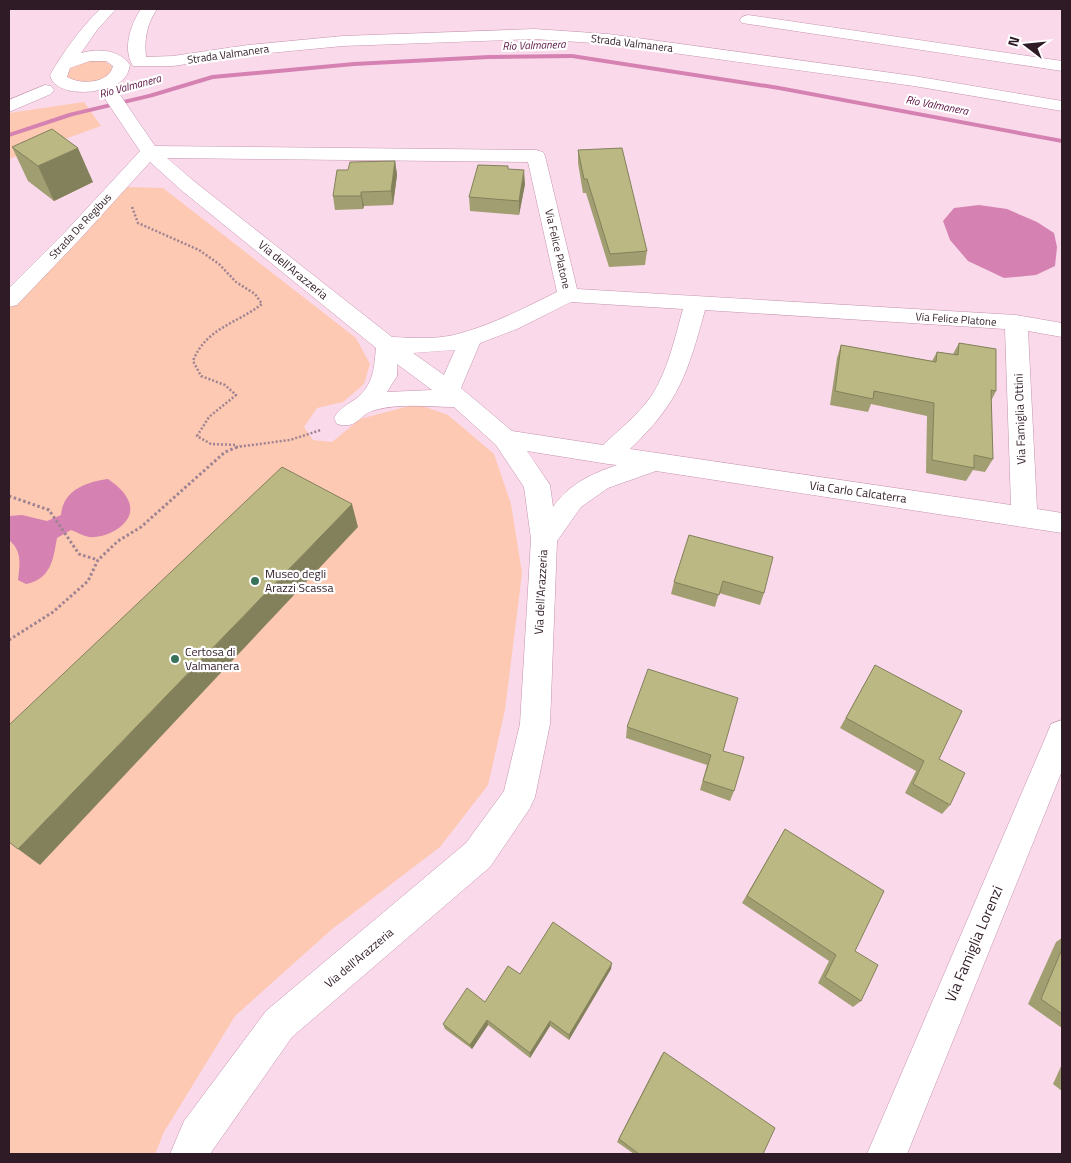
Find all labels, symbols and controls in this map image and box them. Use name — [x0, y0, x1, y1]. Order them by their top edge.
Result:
north arrow — [1001, 20, 1051, 70]
street label: Strada Valmanera — [590, 30, 674, 56]
text: N — [1002, 34, 1024, 49]
water label: Rio Valmanera — [502, 36, 566, 54]
street label: Strada Valmanera — [186, 40, 270, 68]
water label: Rio Valmanera — [97, 70, 163, 102]
water label: Rio Valmanera — [904, 91, 970, 119]
street label: Strada De Regibus — [45, 189, 115, 263]
street label: Via Felice Platone — [541, 208, 575, 291]
street label: Via dell'Arazzeria — [254, 235, 332, 304]
street label: Via Felice Platone — [915, 308, 998, 330]
street label: Via Famiglia Ottini — [1008, 373, 1031, 465]
street label: Via Carlo Calcaterra — [808, 475, 908, 508]
street label: Via dell'Arazzeria — [529, 549, 552, 635]
place label: Museo degli Arazzi Scassa — [265, 564, 333, 597]
marker: Museo degli Arazzi Scassa — [249, 575, 261, 587]
place label: Certosa di Valmanera — [185, 642, 239, 675]
marker: Certosa di Valmanera — [169, 653, 181, 665]
street label: Via Famiglia Lorenzi — [939, 882, 1008, 1006]
street label: Via dell'Arazzeria — [320, 923, 397, 992]

